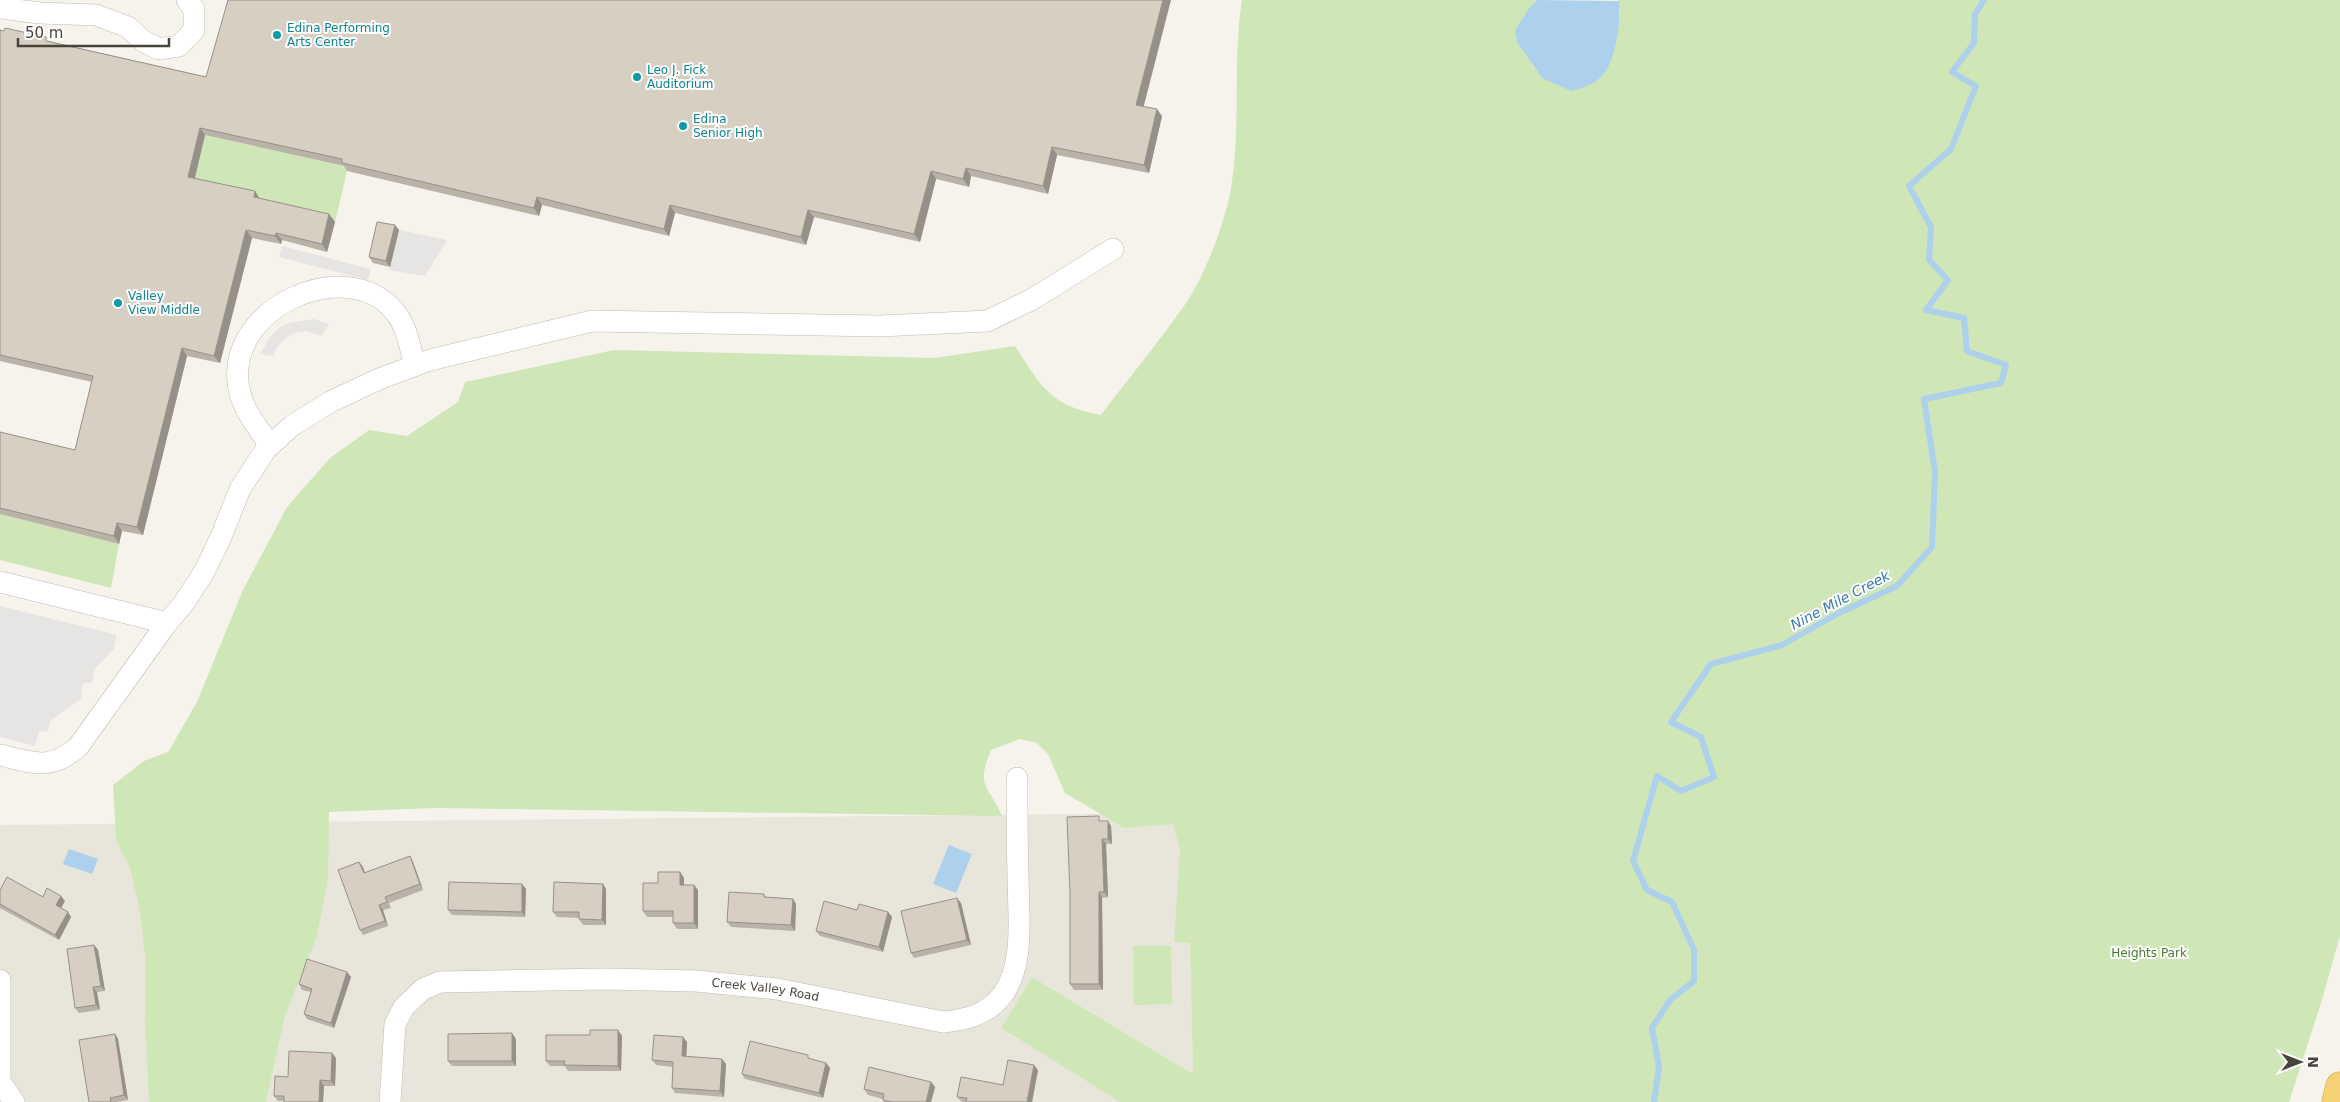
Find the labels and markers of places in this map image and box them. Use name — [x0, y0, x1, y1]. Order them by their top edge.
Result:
place label: Edina Performing Arts Center — [287, 21, 390, 49]
marker: Edina Performing Arts Center — [271, 29, 283, 41]
place label: Leo J. Fick Auditorium — [647, 63, 713, 91]
marker: Leo J. Fick Auditorium — [631, 71, 643, 83]
place label: Edina Senior High — [693, 112, 763, 140]
marker: Edina Senior High — [677, 120, 689, 132]
place label: Valley View Middle — [128, 289, 200, 317]
marker: Valley View Middle — [112, 297, 124, 309]

